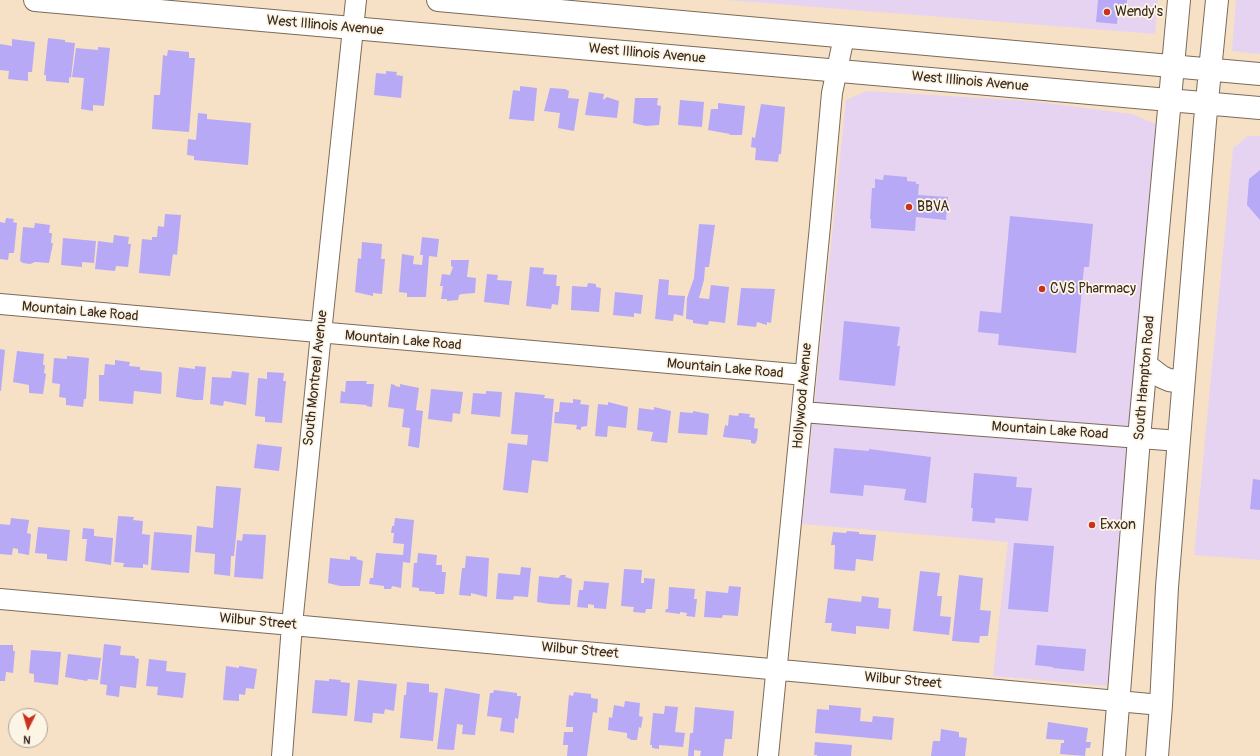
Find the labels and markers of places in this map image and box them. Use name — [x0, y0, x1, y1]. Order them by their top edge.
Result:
place label: Wendy's — [1115, 4, 1163, 20]
marker: Wendy's — [1102, 7, 1112, 17]
place label: BBVA — [917, 199, 949, 215]
marker: BBVA — [904, 202, 914, 212]
place label: CVS Pharmacy — [1050, 281, 1136, 297]
marker: CVS Pharmacy — [1037, 284, 1047, 294]
place label: Exxon — [1100, 517, 1136, 533]
marker: Exxon — [1087, 520, 1097, 530]

